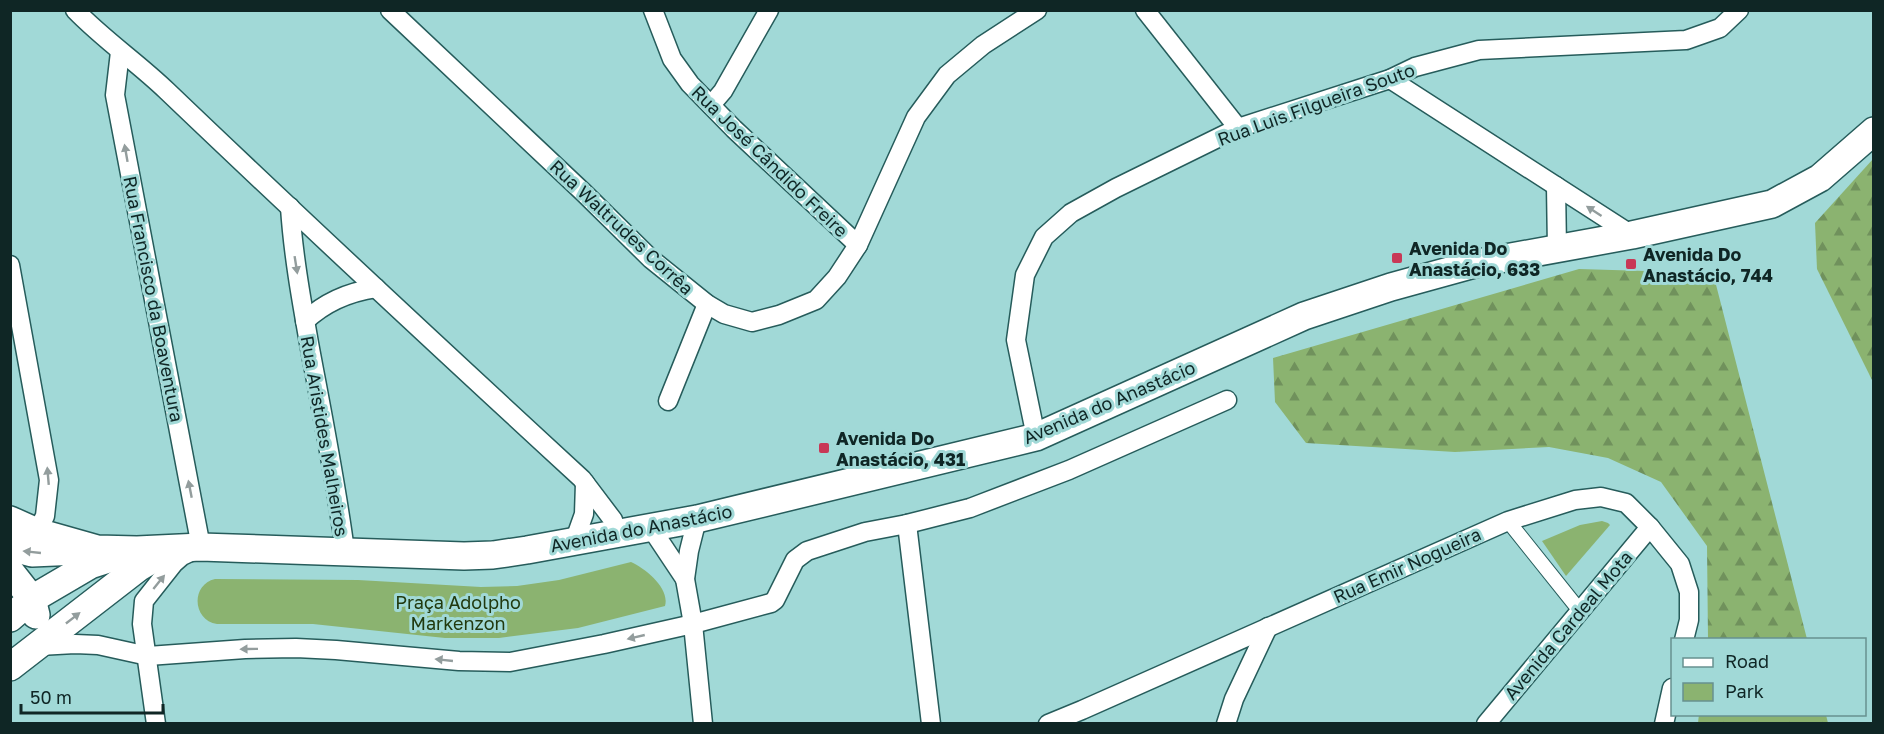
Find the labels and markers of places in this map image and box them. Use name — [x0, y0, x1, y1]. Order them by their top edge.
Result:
place label: Avenida Do Anastácio, 633 — [1409, 237, 1540, 280]
place label: Avenida Do Anastácio, 744 — [1643, 243, 1773, 286]
marker: Avenida Do Anastácio, 633 — [1390, 251, 1404, 265]
marker: Avenida Do Anastácio, 744 — [1624, 257, 1638, 271]
place label: Avenida Do Anastácio, 431 — [836, 427, 965, 470]
marker: Avenida Do Anastácio, 431 — [817, 441, 831, 455]

